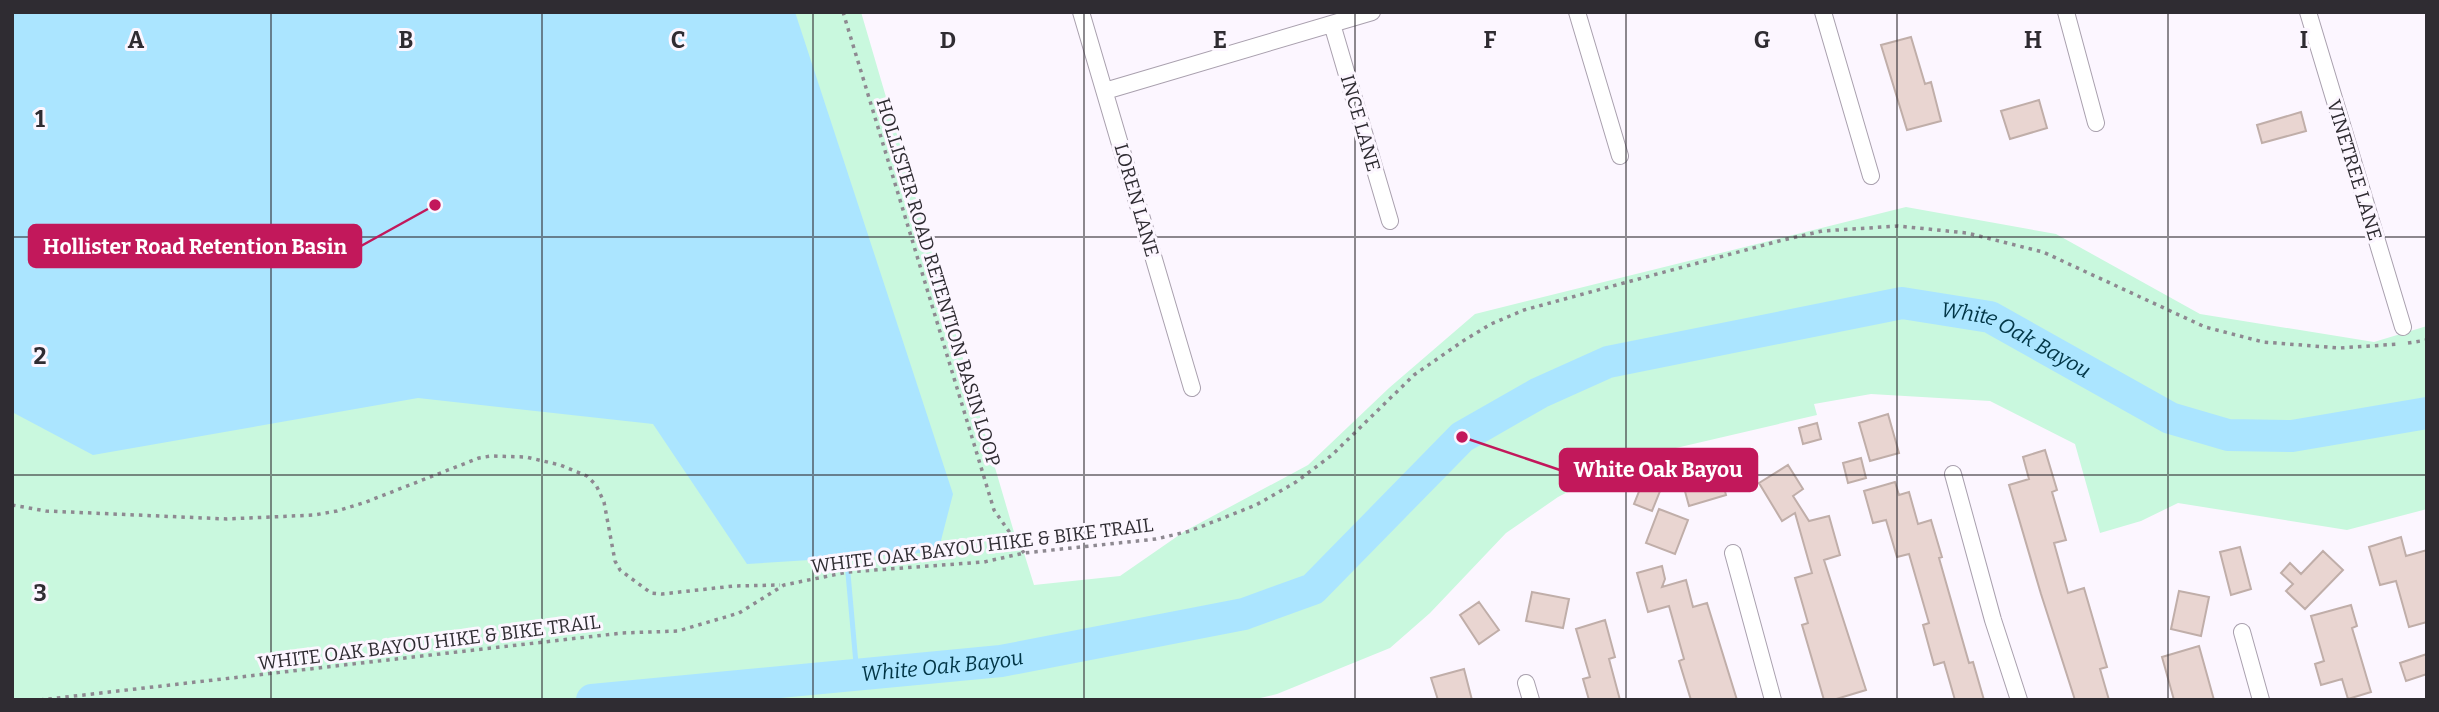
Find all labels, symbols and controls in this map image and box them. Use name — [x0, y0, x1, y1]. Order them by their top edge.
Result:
text: A — [128, 26, 145, 54]
text: B — [399, 26, 413, 54]
text: C — [671, 26, 685, 54]
text: D — [940, 26, 956, 54]
text: E — [1213, 26, 1227, 54]
text: F — [1484, 26, 1497, 54]
text: G — [1754, 26, 1771, 54]
text: H — [2024, 26, 2042, 54]
text: I — [2300, 26, 2308, 54]
street label: INCE LANE — [1336, 72, 1385, 174]
street label: HOLLISTER ROAD RETENTION BASIN LOOP — [871, 95, 1006, 469]
street label: VINETREE LANE — [2322, 97, 2387, 243]
text: 1 — [35, 105, 45, 133]
street label: LOREN LANE — [1109, 141, 1164, 260]
callout: Hollister Road Retention Basin — [29, 225, 361, 267]
text: Hollister Road Retention Basin — [43, 234, 347, 260]
water label: White Oak Bayou — [1939, 296, 2095, 384]
text: 2 — [34, 342, 47, 370]
callout: White Oak Bayou — [1560, 449, 1757, 491]
text: White Oak Bayou — [1574, 457, 1742, 483]
street label: WHITE OAK BAYOU HIKE & BIKE TRAIL — [810, 513, 1154, 578]
text: 3 — [33, 579, 47, 607]
street label: WHITE OAK BAYOU HIKE & BIKE TRAIL — [257, 610, 601, 675]
water label: White Oak Bayou — [860, 644, 1026, 687]

